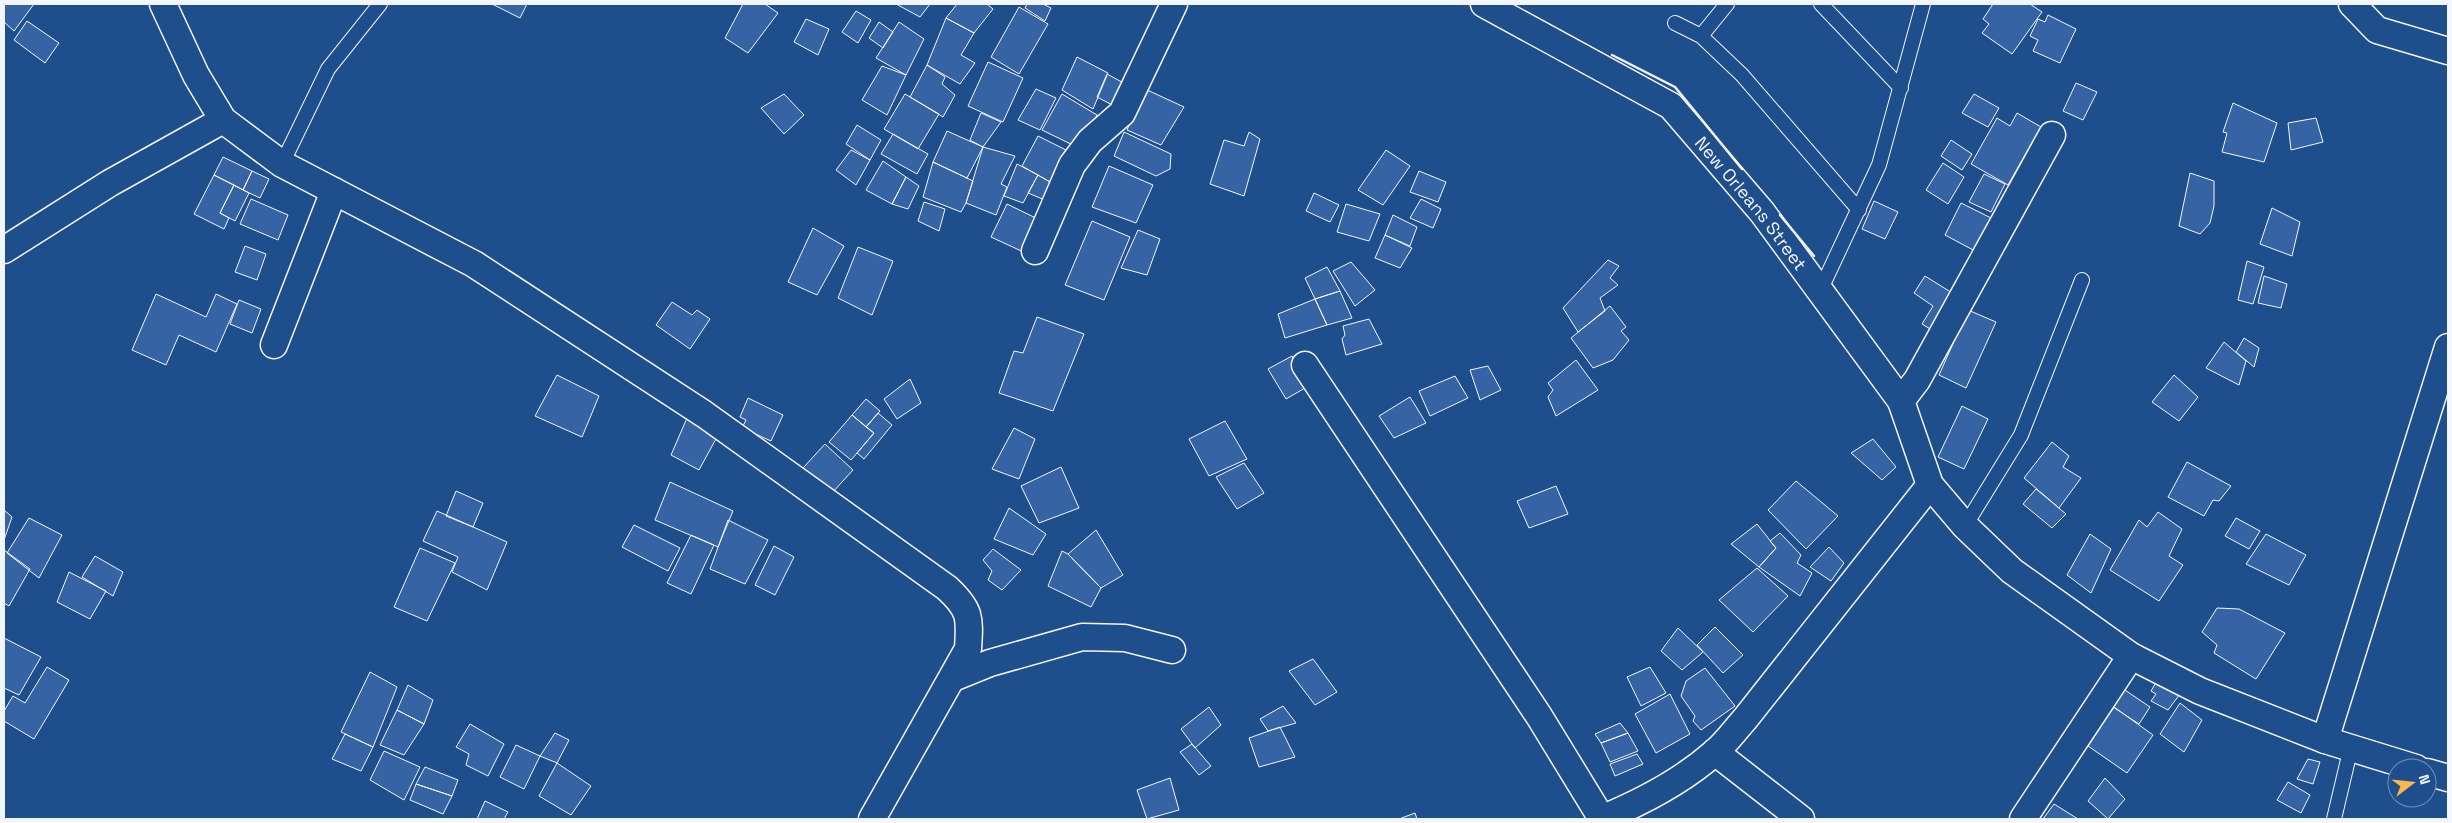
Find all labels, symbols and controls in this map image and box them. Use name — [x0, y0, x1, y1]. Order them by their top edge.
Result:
street label: New Orleans Street — [1690, 131, 1812, 275]
north arrow — [2387, 758, 2437, 808]
text: N — [2415, 772, 2434, 786]

